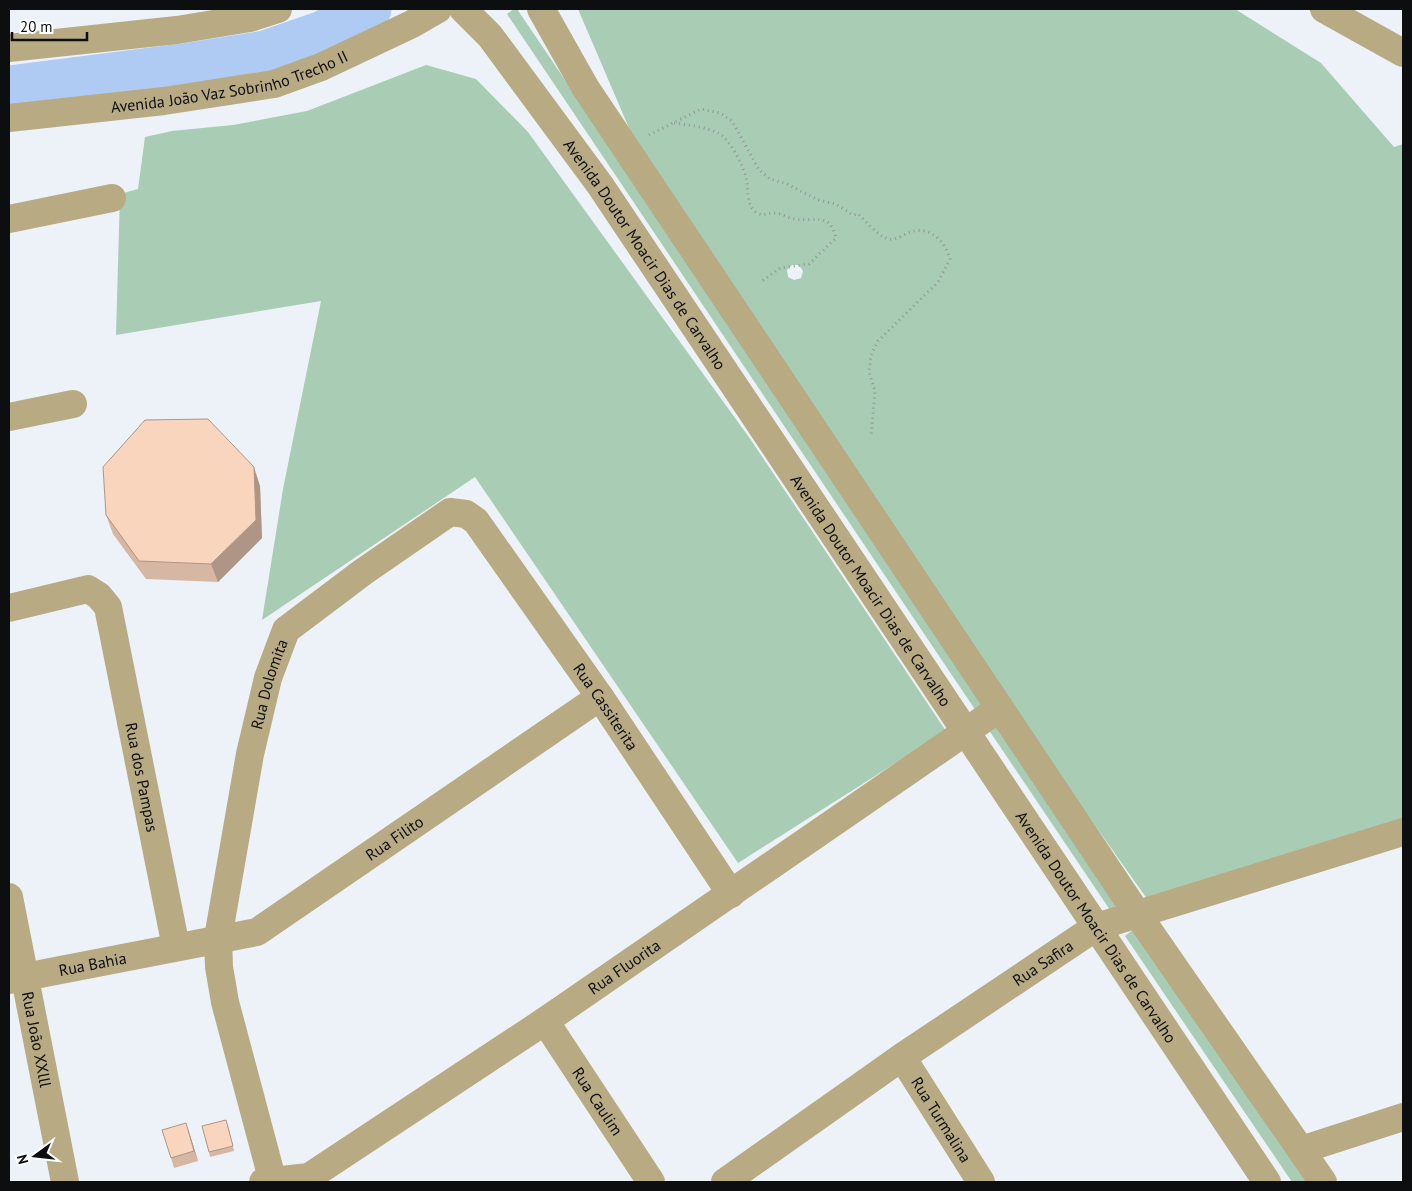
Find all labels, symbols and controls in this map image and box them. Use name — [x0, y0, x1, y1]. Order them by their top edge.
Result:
scale bar — [12, 10, 88, 42]
text: 20 m — [20, 17, 53, 36]
street label: Avenida João Vaz Sobrinho Trecho II — [110, 46, 351, 117]
street label: Avenida Doutor Moacir Dias de Carvalho — [559, 135, 731, 373]
street label: Avenida Doutor Moacir Dias de Carvalho — [786, 471, 956, 710]
street label: Rua Dolomita — [246, 636, 292, 731]
street label: Rua Cassiterita — [569, 659, 643, 754]
street label: Rua dos Pampas — [121, 721, 163, 834]
street label: Avenida Doutor Moacir Dias de Carvalho — [1012, 807, 1181, 1047]
street label: Rua Filito — [362, 811, 427, 865]
street label: Rua Fluorita — [584, 935, 664, 999]
street label: Rua Safira — [1009, 935, 1077, 990]
street label: Rua Bahia — [57, 948, 128, 980]
street label: Rua João XXlll — [18, 990, 56, 1089]
street label: Rua Caulim — [568, 1063, 627, 1139]
street label: Rua Turmalina — [907, 1073, 976, 1166]
north arrow — [10, 1131, 60, 1181]
text: N — [13, 1153, 32, 1166]

